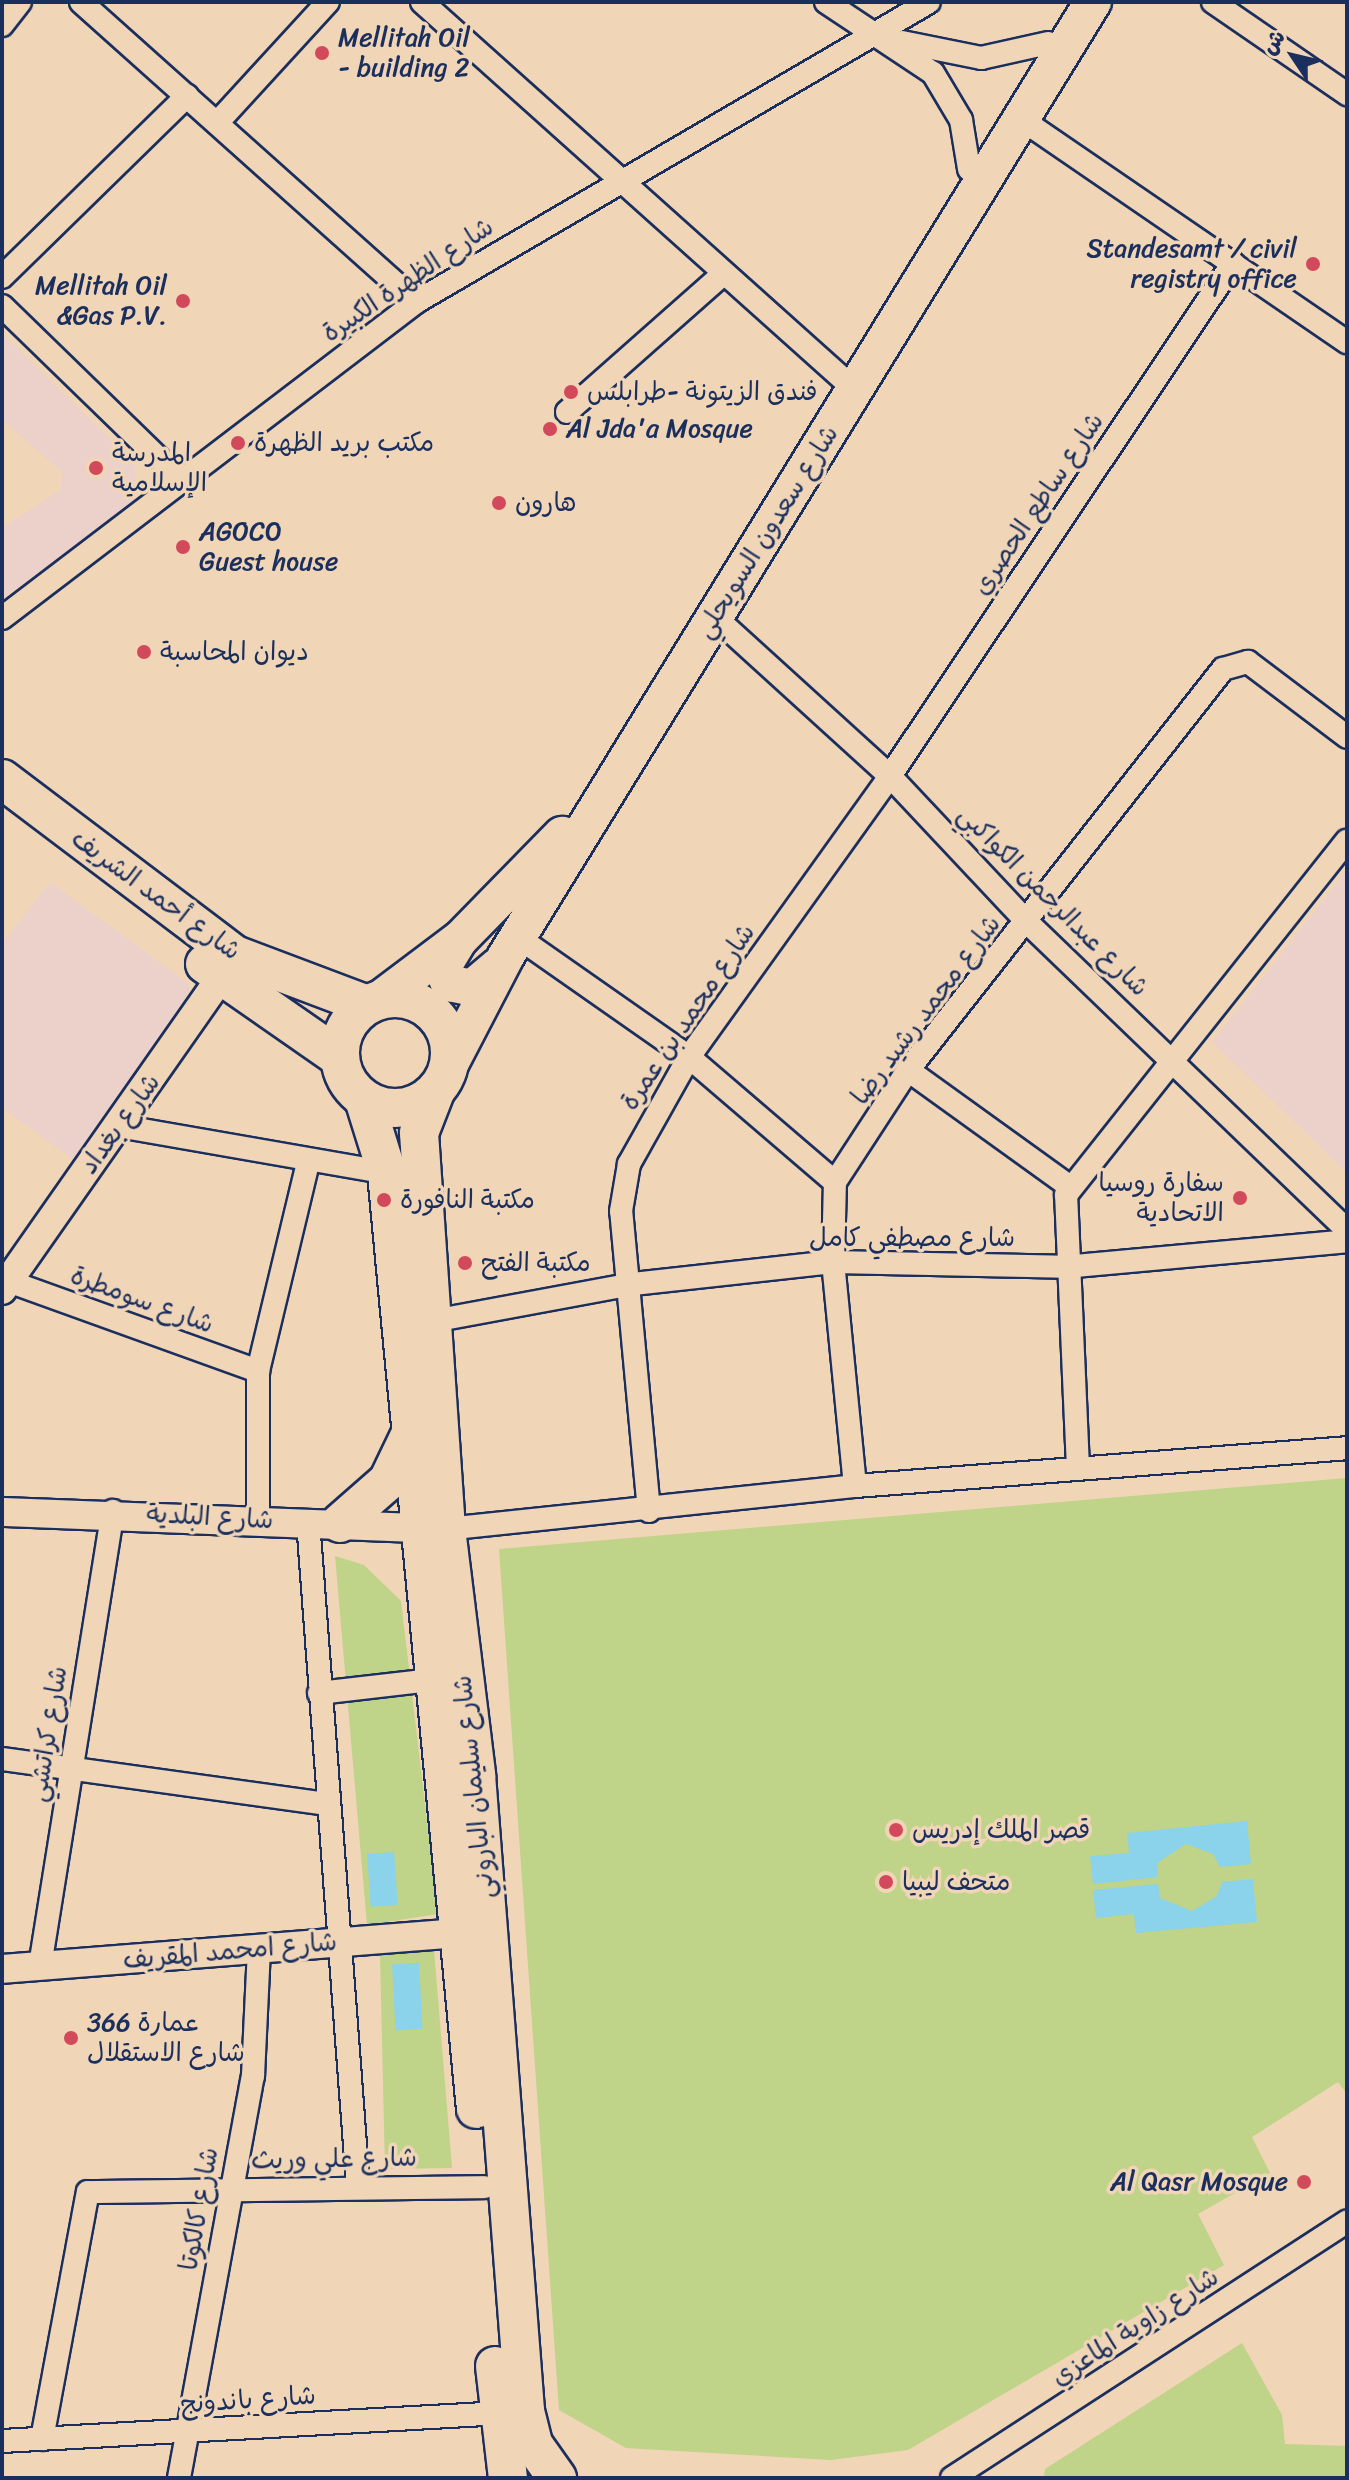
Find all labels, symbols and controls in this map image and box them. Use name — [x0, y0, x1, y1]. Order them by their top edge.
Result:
north arrow — [1253, 16, 1333, 96]
text: ش — [1250, 21, 1296, 63]
place label: Mellitah Oil - building 2 — [338, 22, 470, 84]
marker: Mellitah Oil - building 2 — [313, 44, 331, 62]
street label: شارع الظهرة الكبيرة — [316, 211, 500, 349]
place label: Standesamt / civil registry office — [1086, 233, 1297, 294]
marker: Standesamt / civil registry office — [1304, 255, 1322, 273]
place label: Mellitah Oil &Gas P.V. — [35, 270, 167, 332]
marker: Mellitah Oil &Gas P.V. — [174, 292, 192, 310]
place label: فندق الزيتونة -طرابلس — [587, 376, 818, 408]
marker: فندق الزيتونة -طرابلس — [562, 383, 580, 401]
street label: شارع ساطع الحصري — [966, 407, 1110, 601]
place label: Al Jda'a Mosque — [566, 413, 751, 445]
marker: Al Jda'a Mosque — [541, 420, 559, 438]
street label: شارع سعدون السويحلي — [689, 420, 845, 644]
place label: مكتب بريد الظهرة — [254, 427, 434, 459]
marker: مكتب بريد الظهرة — [229, 434, 247, 452]
place label: المدرسة الإسلامية — [112, 437, 207, 498]
marker: المدرسة الإسلامية — [87, 459, 105, 477]
place label: هارون — [515, 487, 577, 519]
marker: هارون — [490, 494, 508, 512]
place label: AGOCO Guest house — [199, 516, 338, 578]
marker: AGOCO Guest house — [174, 538, 192, 556]
place label: ديوان المحاسبة — [160, 636, 309, 668]
marker: ديوان المحاسبة — [135, 643, 153, 661]
street label: شارع عبدالرحمن الكواكبي — [951, 799, 1155, 1003]
street label: شارع أحمد الشريف — [65, 823, 247, 967]
street label: شارع محمد رشيد رضا — [844, 909, 1008, 1111]
street label: شارع محمد بن عمرة — [614, 918, 762, 1116]
street label: شارع بغداد — [73, 1068, 167, 1180]
place label: سفارة روسيا الاتحادية — [1098, 1167, 1224, 1228]
place label: مكتبة النافورة — [400, 1184, 535, 1216]
marker: سفارة روسيا الاتحادية — [1231, 1189, 1249, 1207]
marker: مكتبة النافورة — [375, 1191, 393, 1209]
street label: شارع مصطفي كامل — [809, 1222, 1015, 1254]
place label: مكتبة الفتح — [481, 1247, 591, 1279]
marker: مكتبة الفتح — [456, 1254, 474, 1272]
street label: شارع سومطرة — [66, 1260, 218, 1340]
street label: شارع البلدية — [146, 1498, 274, 1536]
street label: شارع كراتشي — [22, 1664, 74, 1804]
street label: شارع سليمان الباروني — [447, 1674, 501, 1900]
place label: قصر الملك إدريس — [912, 1814, 1090, 1846]
marker: قصر الملك إدريس — [887, 1821, 905, 1839]
place label: متحف ليبيا — [902, 1866, 1010, 1898]
marker: متحف ليبيا — [877, 1873, 895, 1891]
street label: شارع امحمد المقريف — [122, 1926, 338, 1976]
place label: عمارة 366 شارع الاستقلال — [87, 2007, 245, 2068]
marker: عمارة 366 شارع الاستقلال — [62, 2029, 80, 2047]
street label: شارع علي وريث — [251, 2142, 417, 2176]
street label: شارع كالكوتا — [173, 2145, 225, 2273]
place label: Al Qasr Mosque — [1112, 2166, 1288, 2198]
marker: Al Qasr Mosque — [1295, 2173, 1313, 2191]
street label: شارع زاوية الماعزي — [1045, 2261, 1225, 2393]
street label: شارع باندونج — [179, 2380, 317, 2420]

